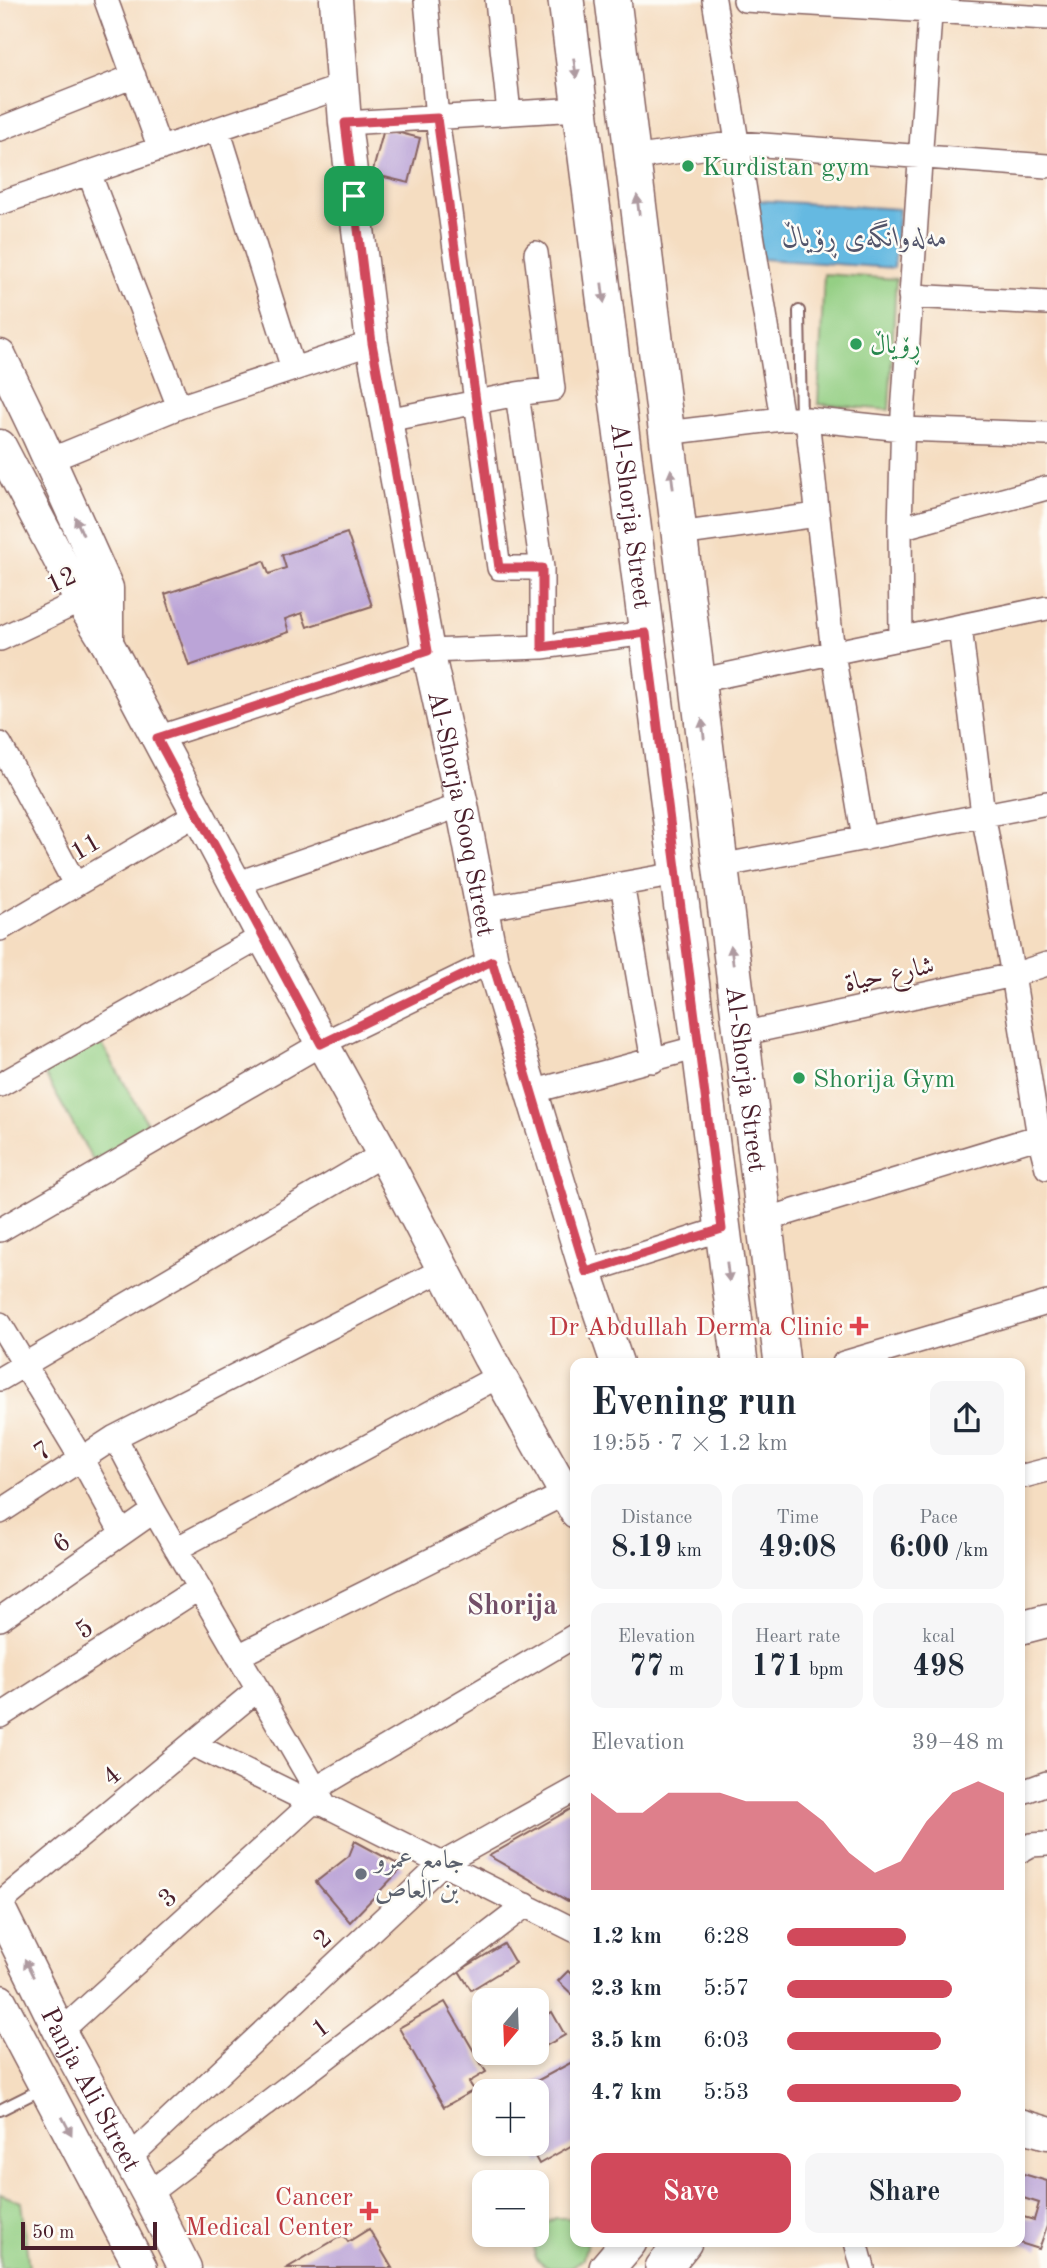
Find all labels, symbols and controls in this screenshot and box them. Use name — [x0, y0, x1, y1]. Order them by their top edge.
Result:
one-way arrow — [570, 57, 581, 79]
place label: Kurdistan gym — [702, 155, 870, 181]
marker: Kurdistan gym — [680, 158, 696, 174]
pin — [324, 166, 384, 226]
icon: arrive — [335, 177, 373, 215]
one-way arrow — [633, 194, 644, 216]
water label: مەلەوانگەی ڕۆیاڵ — [782, 220, 948, 259]
one-way arrow — [598, 283, 609, 305]
place label: ڕۆیاڵ — [870, 330, 921, 366]
marker: ڕۆیاڵ — [848, 336, 864, 352]
street label: Al-Shorja Street — [605, 421, 655, 611]
one-way arrow — [667, 468, 678, 490]
one-way arrow — [73, 516, 85, 536]
street label: 12 — [43, 563, 81, 599]
street label: Al-Shorja Sooq Street — [422, 689, 498, 939]
one-way arrow — [698, 718, 709, 740]
street label: 11 — [66, 829, 106, 867]
one-way arrow — [726, 944, 737, 966]
street label: شارع حياة — [842, 953, 938, 1004]
street label: Al-Shorja Street — [720, 984, 769, 1174]
place label: Shorija Gym — [813, 1067, 955, 1093]
marker: Shorija Gym — [791, 1070, 807, 1086]
one-way arrow — [723, 1262, 734, 1284]
place label: Dr Abdullah Derma Clinic — [548, 1315, 843, 1341]
marker: Dr Abdullah Derma Clinic — [849, 1316, 869, 1336]
button: share — [930, 1381, 1004, 1455]
text: Evening run — [591, 1385, 797, 1423]
text: 19:55 · 7 × 1.2 km — [591, 1432, 788, 1455]
street label: 7 — [30, 1437, 57, 1467]
text: Distance — [621, 1509, 692, 1528]
text: Time — [776, 1509, 819, 1528]
text: Pace — [919, 1509, 958, 1528]
street label: 6 — [49, 1529, 76, 1559]
text: 8.19 — [611, 1533, 672, 1563]
text: 49:08 — [759, 1533, 837, 1563]
text: 6:00 — [889, 1533, 949, 1563]
text: km — [672, 1542, 702, 1561]
text: /km — [949, 1542, 988, 1561]
district label: Shorija — [467, 1593, 557, 1621]
street label: 5 — [72, 1615, 98, 1645]
text: Elevation — [618, 1628, 695, 1647]
text: Heart rate — [755, 1628, 840, 1647]
text: kcal — [922, 1628, 955, 1647]
text: 77 — [629, 1652, 664, 1682]
text: 171 — [751, 1652, 804, 1682]
text: 498 — [912, 1652, 965, 1682]
text: m — [664, 1661, 684, 1680]
text: bpm — [804, 1661, 844, 1680]
text: Elevation — [591, 1731, 685, 1754]
text: 39–48 m — [912, 1731, 1004, 1754]
street label: 4 — [98, 1762, 126, 1791]
place label: جامع عمرو بن العاص — [372, 1848, 465, 1904]
marker: جامع عمرو بن العاص — [353, 1866, 369, 1882]
street label: 3 — [154, 1884, 183, 1913]
street label: 2 — [309, 1925, 338, 1954]
text: 1.2 km — [591, 1925, 662, 1948]
text: 6:28 — [703, 1925, 749, 1948]
one-way arrow — [23, 1958, 34, 1978]
text: 2.3 km — [591, 1977, 662, 2000]
text: 5:57 — [703, 1977, 749, 2000]
north arrow — [472, 1988, 550, 2065]
map controls — [472, 1988, 549, 2247]
street label: Panja Ali Street — [35, 2004, 144, 2176]
street label: 1 — [307, 2014, 335, 2044]
text: 3.5 km — [591, 2029, 662, 2052]
text: 6:03 — [703, 2029, 749, 2052]
button: + — [472, 2079, 549, 2156]
text: 4.7 km — [591, 2081, 662, 2104]
text: 5:53 — [703, 2081, 749, 2104]
one-way arrow — [60, 2117, 72, 2137]
button: Save — [591, 2153, 791, 2233]
button: Share — [805, 2153, 1004, 2233]
button: − — [472, 2170, 549, 2247]
place label: Cancer Medical Center — [185, 2185, 353, 2241]
marker: Cancer Medical Center — [359, 2201, 379, 2221]
scale bar — [21, 2219, 158, 2251]
text: 50 m — [32, 2224, 74, 2243]

